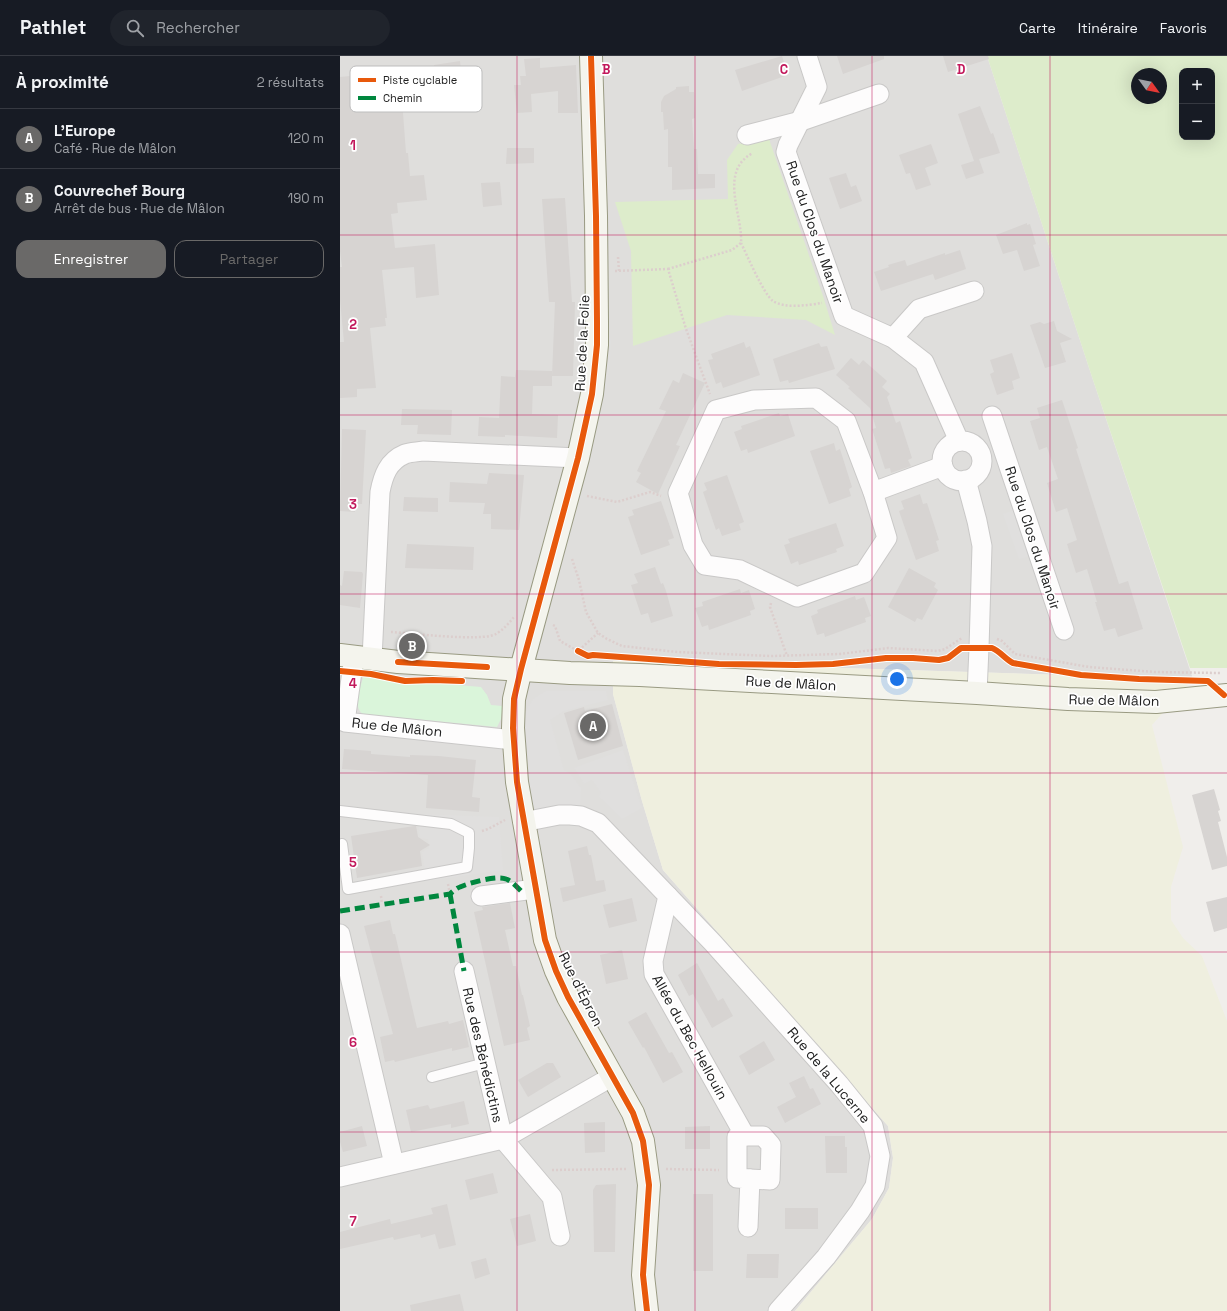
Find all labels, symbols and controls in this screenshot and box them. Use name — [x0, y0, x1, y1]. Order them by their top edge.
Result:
search box — [110, 10, 390, 46]
text: Pathlet — [20, 15, 86, 40]
icon: search — [124, 17, 146, 39]
text: Rechercher — [156, 18, 240, 37]
text: Carte — [1019, 19, 1056, 37]
text: Itinéraire — [1078, 19, 1138, 37]
text: Favoris — [1160, 19, 1207, 37]
text: B — [602, 61, 611, 78]
text: C — [780, 61, 788, 78]
text: D — [957, 61, 966, 78]
legend — [350, 66, 482, 112]
north arrow — [1131, 68, 1167, 104]
map controls — [1179, 68, 1215, 140]
button: + — [1179, 68, 1215, 104]
text: À proximité — [16, 71, 109, 93]
text: Piste cyclable — [383, 73, 457, 87]
text: 2 résultats — [257, 74, 324, 91]
text: Chemin — [383, 91, 422, 105]
button: − — [1179, 104, 1215, 140]
text: L'Europe — [54, 121, 116, 140]
text: A — [25, 130, 33, 147]
text: 120 m — [288, 130, 324, 147]
text: 1 — [350, 137, 356, 154]
text: Café · Rue de Mâlon — [54, 140, 176, 157]
street label: Rue du Clos du Manoir — [782, 158, 848, 306]
text: Couvrechef Bourg — [54, 181, 185, 200]
text: B — [25, 190, 33, 207]
text: 190 m — [288, 190, 324, 207]
text: Arrêt de bus · Rue de Mâlon — [54, 200, 225, 217]
button: Enregistrer — [16, 240, 166, 278]
button: Partager — [174, 240, 324, 278]
street label: Rue de la Folie — [570, 294, 594, 392]
text: 2 — [349, 316, 357, 333]
street label: Rue du Clos du Manoir — [1001, 464, 1065, 612]
text: 3 — [349, 496, 357, 513]
pin: B — [399, 631, 425, 661]
your location — [887, 669, 907, 689]
street label: Rue de Mâlon — [745, 672, 837, 694]
text: 4 — [349, 675, 357, 692]
street label: Rue de Mâlon — [1068, 690, 1160, 710]
pin: A — [580, 711, 606, 741]
street label: Rue de Mâlon — [351, 713, 443, 741]
text: 5 — [349, 854, 357, 871]
street label: Rue d'Épron — [555, 949, 607, 1029]
street label: Allée du Bec Hellouin — [648, 971, 732, 1103]
street label: Rue des Bénédictins — [459, 986, 507, 1124]
street label: Rue de la Lucerne — [783, 1023, 875, 1127]
text: 6 — [349, 1034, 357, 1051]
text: 7 — [349, 1213, 357, 1230]

